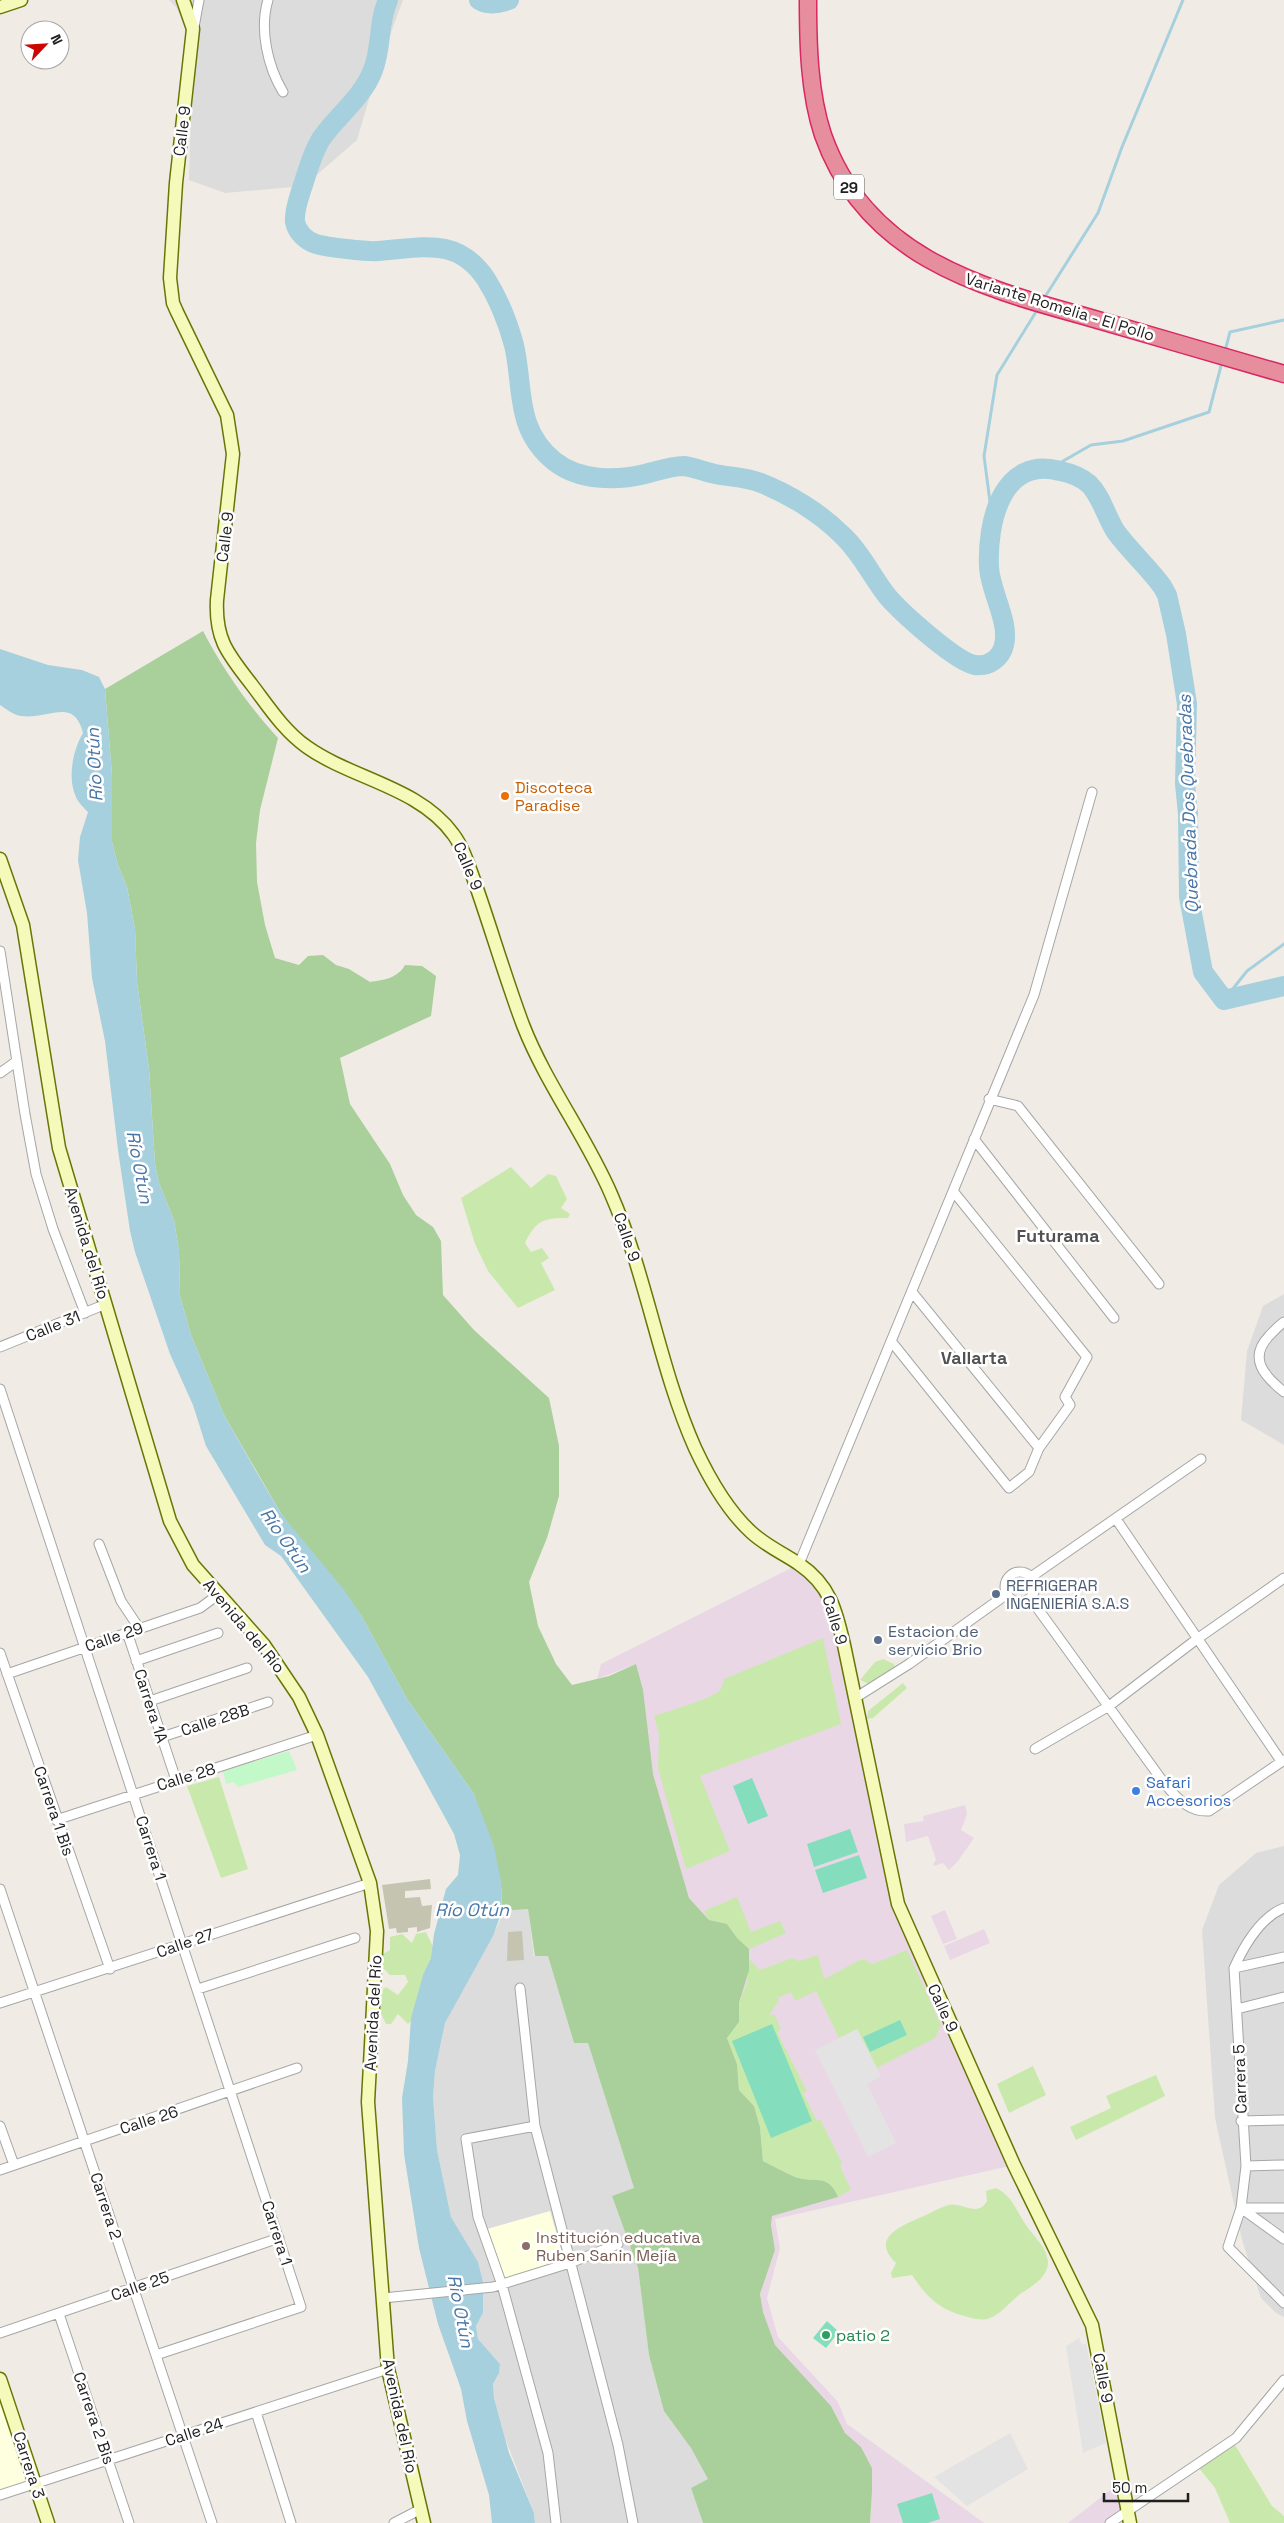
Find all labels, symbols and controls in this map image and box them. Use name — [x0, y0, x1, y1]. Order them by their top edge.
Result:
north arrow — [20, 20, 70, 70]
text: N — [47, 31, 67, 48]
street label: Calle 9 — [168, 105, 196, 157]
road number: 29 — [834, 174, 864, 200]
street label: Variante Romelia - El Pollo — [963, 268, 1157, 346]
street label: Calle 9 — [211, 511, 239, 563]
water label: Quebrada Dos Quebradas — [1173, 694, 1203, 914]
water label: Río Otún — [81, 727, 107, 802]
place label: Discoteca Paradise — [515, 777, 592, 816]
marker: Discoteca Paradise — [499, 790, 511, 802]
street label: Calle 9 — [448, 839, 488, 893]
water label: Río Otún — [122, 1129, 159, 1206]
street label: Avenida del Río — [60, 1184, 114, 1302]
street label: Calle 9 — [609, 1210, 645, 1264]
district label: Futurama — [1016, 1224, 1100, 1247]
street label: Calle 31 — [23, 1306, 83, 1346]
district label: Vallarta — [941, 1346, 1008, 1369]
water label: Río Otún — [255, 1503, 317, 1578]
street label: Avenida del Río — [198, 1575, 290, 1677]
place label: REFRIGERAR INGENIERÍA S.A.S — [1006, 1575, 1130, 1614]
marker: REFRIGERAR INGENIERÍA S.A.S — [990, 1588, 1002, 1600]
street label: Calle 9 — [818, 1593, 852, 1647]
street label: Calle 29 — [82, 1617, 146, 1657]
place label: Estacion de servicio Brio — [888, 1621, 982, 1660]
marker: Estacion de servicio Brio — [872, 1634, 884, 1646]
street label: Carrera 1A — [129, 1666, 173, 1746]
street label: Calle 28B — [178, 1699, 252, 1741]
street label: Calle 28 — [154, 1758, 218, 1796]
street label: Carrera 1 Bis — [29, 1763, 79, 1859]
place label: Safari Accesorios — [1146, 1772, 1231, 1811]
marker: Safari Accesorios — [1130, 1785, 1142, 1797]
street label: Carrera 1 — [131, 1813, 171, 1883]
water label: Río Otún — [435, 1898, 510, 1921]
street label: Calle 27 — [153, 1923, 217, 1963]
street label: Avenida del Río — [359, 1954, 387, 2072]
street label: Calle 9 — [923, 1981, 963, 2035]
street label: Carrera 5 — [1228, 2044, 1252, 2114]
street label: Calle 26 — [117, 2101, 181, 2139]
street label: Carrera 2 — [85, 2170, 127, 2242]
street label: Carrera 1 — [257, 2198, 297, 2268]
place label: Institución educativa Ruben Sanin Mejía — [536, 2227, 700, 2266]
marker: Institución educativa Ruben Sanin Mejía — [520, 2240, 532, 2252]
street label: Calle 25 — [108, 2266, 172, 2306]
water label: Río Otún — [443, 2273, 480, 2350]
place label: patio 2 — [836, 2325, 890, 2346]
marker: patio 2 — [820, 2329, 832, 2341]
street label: Calle 9 — [1088, 2351, 1118, 2405]
street label: Avenida del Río — [378, 2357, 422, 2475]
street label: Carrera 2 Bis — [68, 2369, 120, 2467]
street label: Calle 24 — [162, 2413, 226, 2451]
street label: Carrera 3 — [8, 2429, 50, 2501]
scale bar — [1104, 2470, 1188, 2502]
text: 50 m — [1112, 2478, 1147, 2497]

